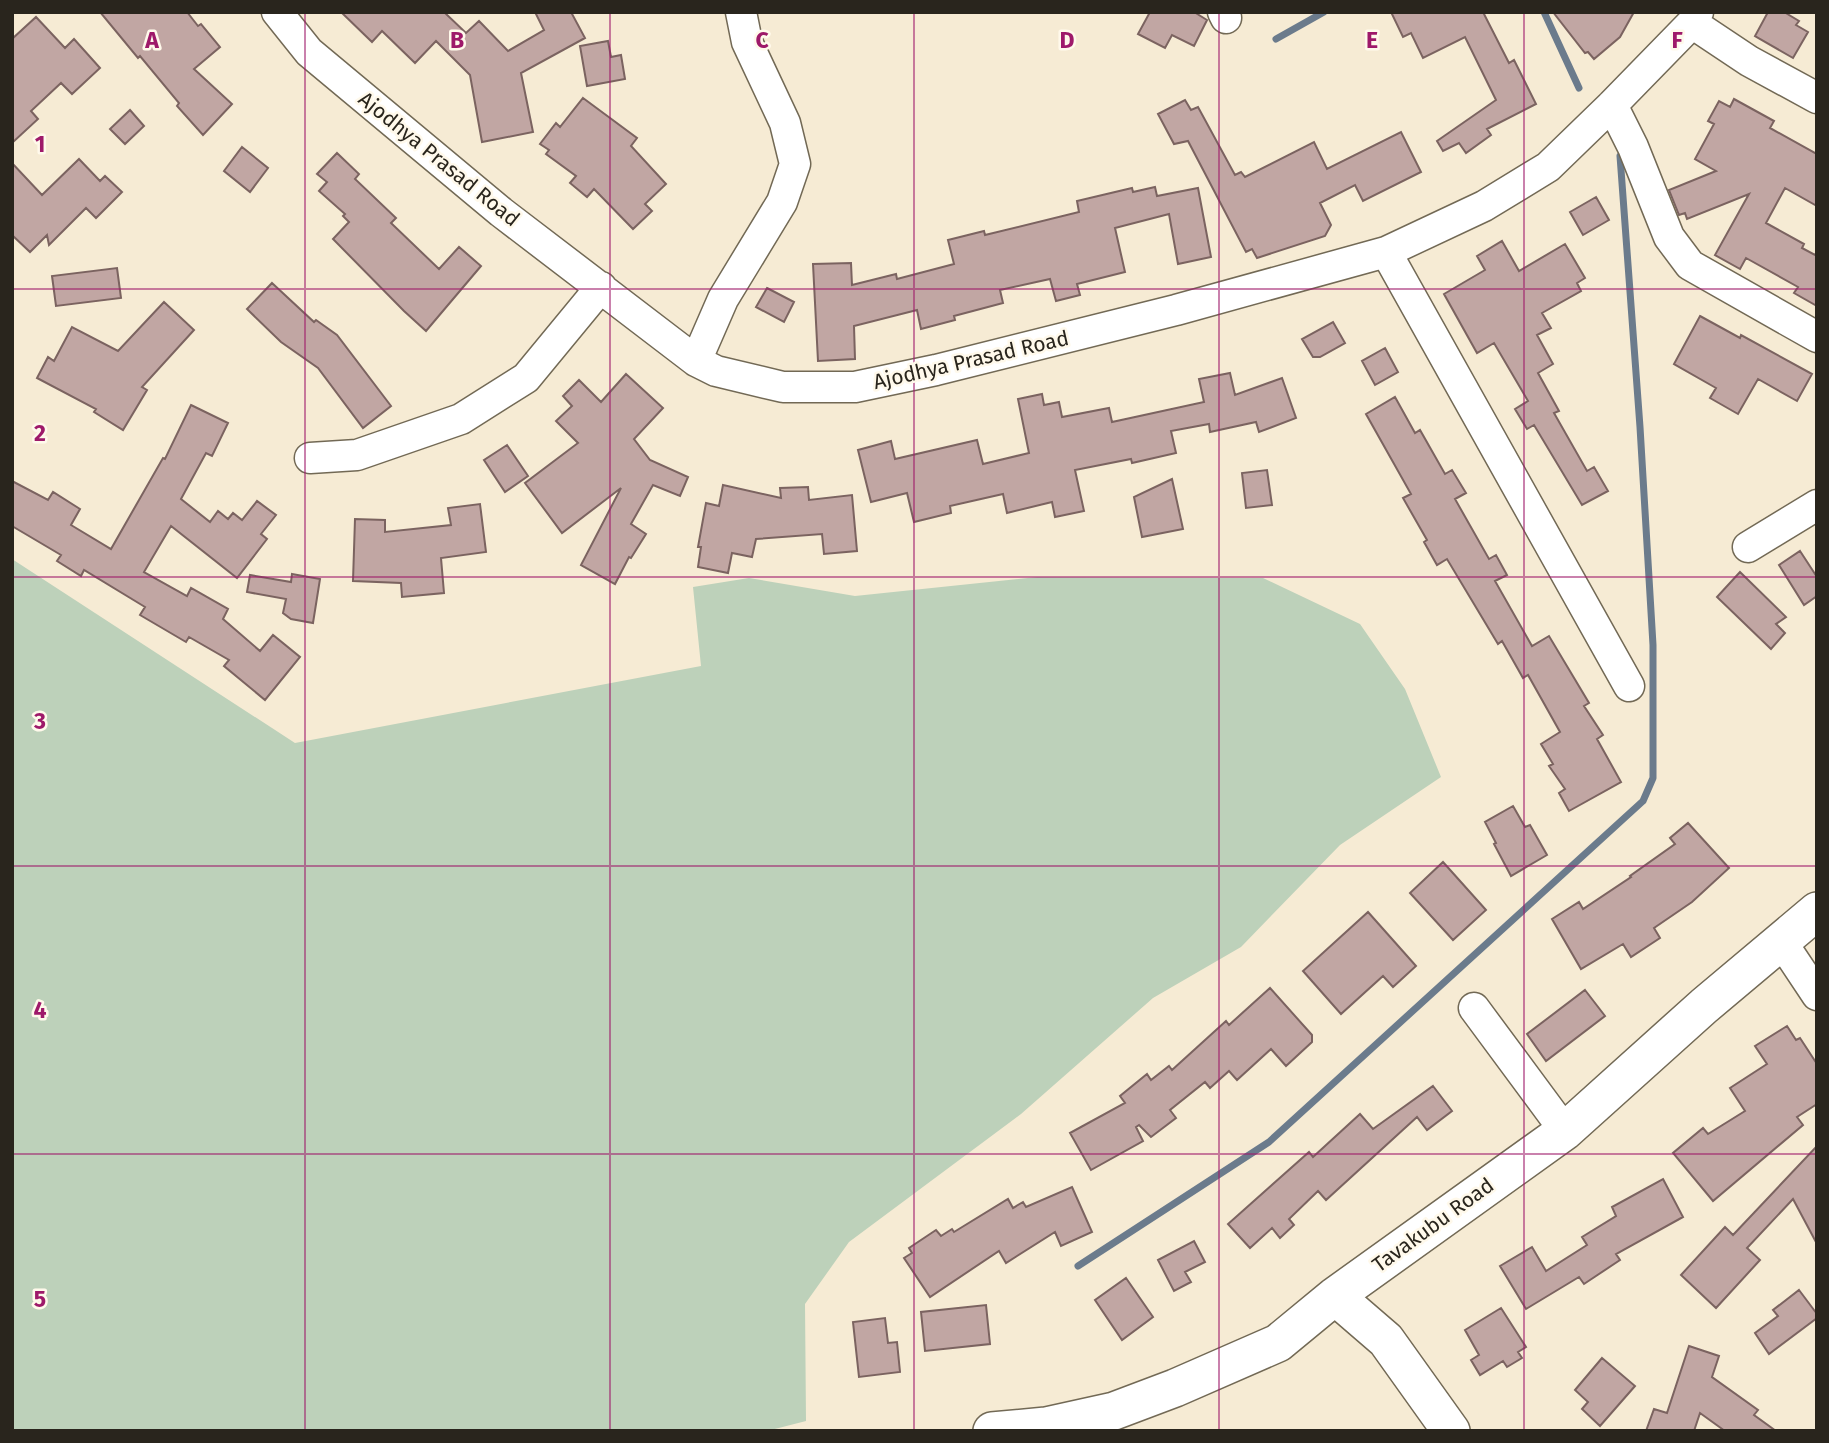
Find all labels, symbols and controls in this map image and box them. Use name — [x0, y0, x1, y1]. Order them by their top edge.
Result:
text: A — [144, 26, 159, 54]
text: B — [450, 26, 464, 54]
text: C — [755, 26, 769, 54]
text: D — [1060, 26, 1075, 54]
text: E — [1366, 26, 1378, 54]
text: F — [1671, 26, 1683, 54]
street label: Ajodhya Prasad Road — [353, 86, 525, 232]
text: 1 — [35, 130, 45, 158]
street label: Ajodhya Prasad Road — [871, 325, 1071, 395]
text: 2 — [34, 419, 46, 447]
text: 3 — [33, 707, 46, 735]
text: 4 — [34, 996, 47, 1024]
street label: Tavakubu Road — [1367, 1172, 1499, 1278]
text: 5 — [34, 1285, 46, 1313]

